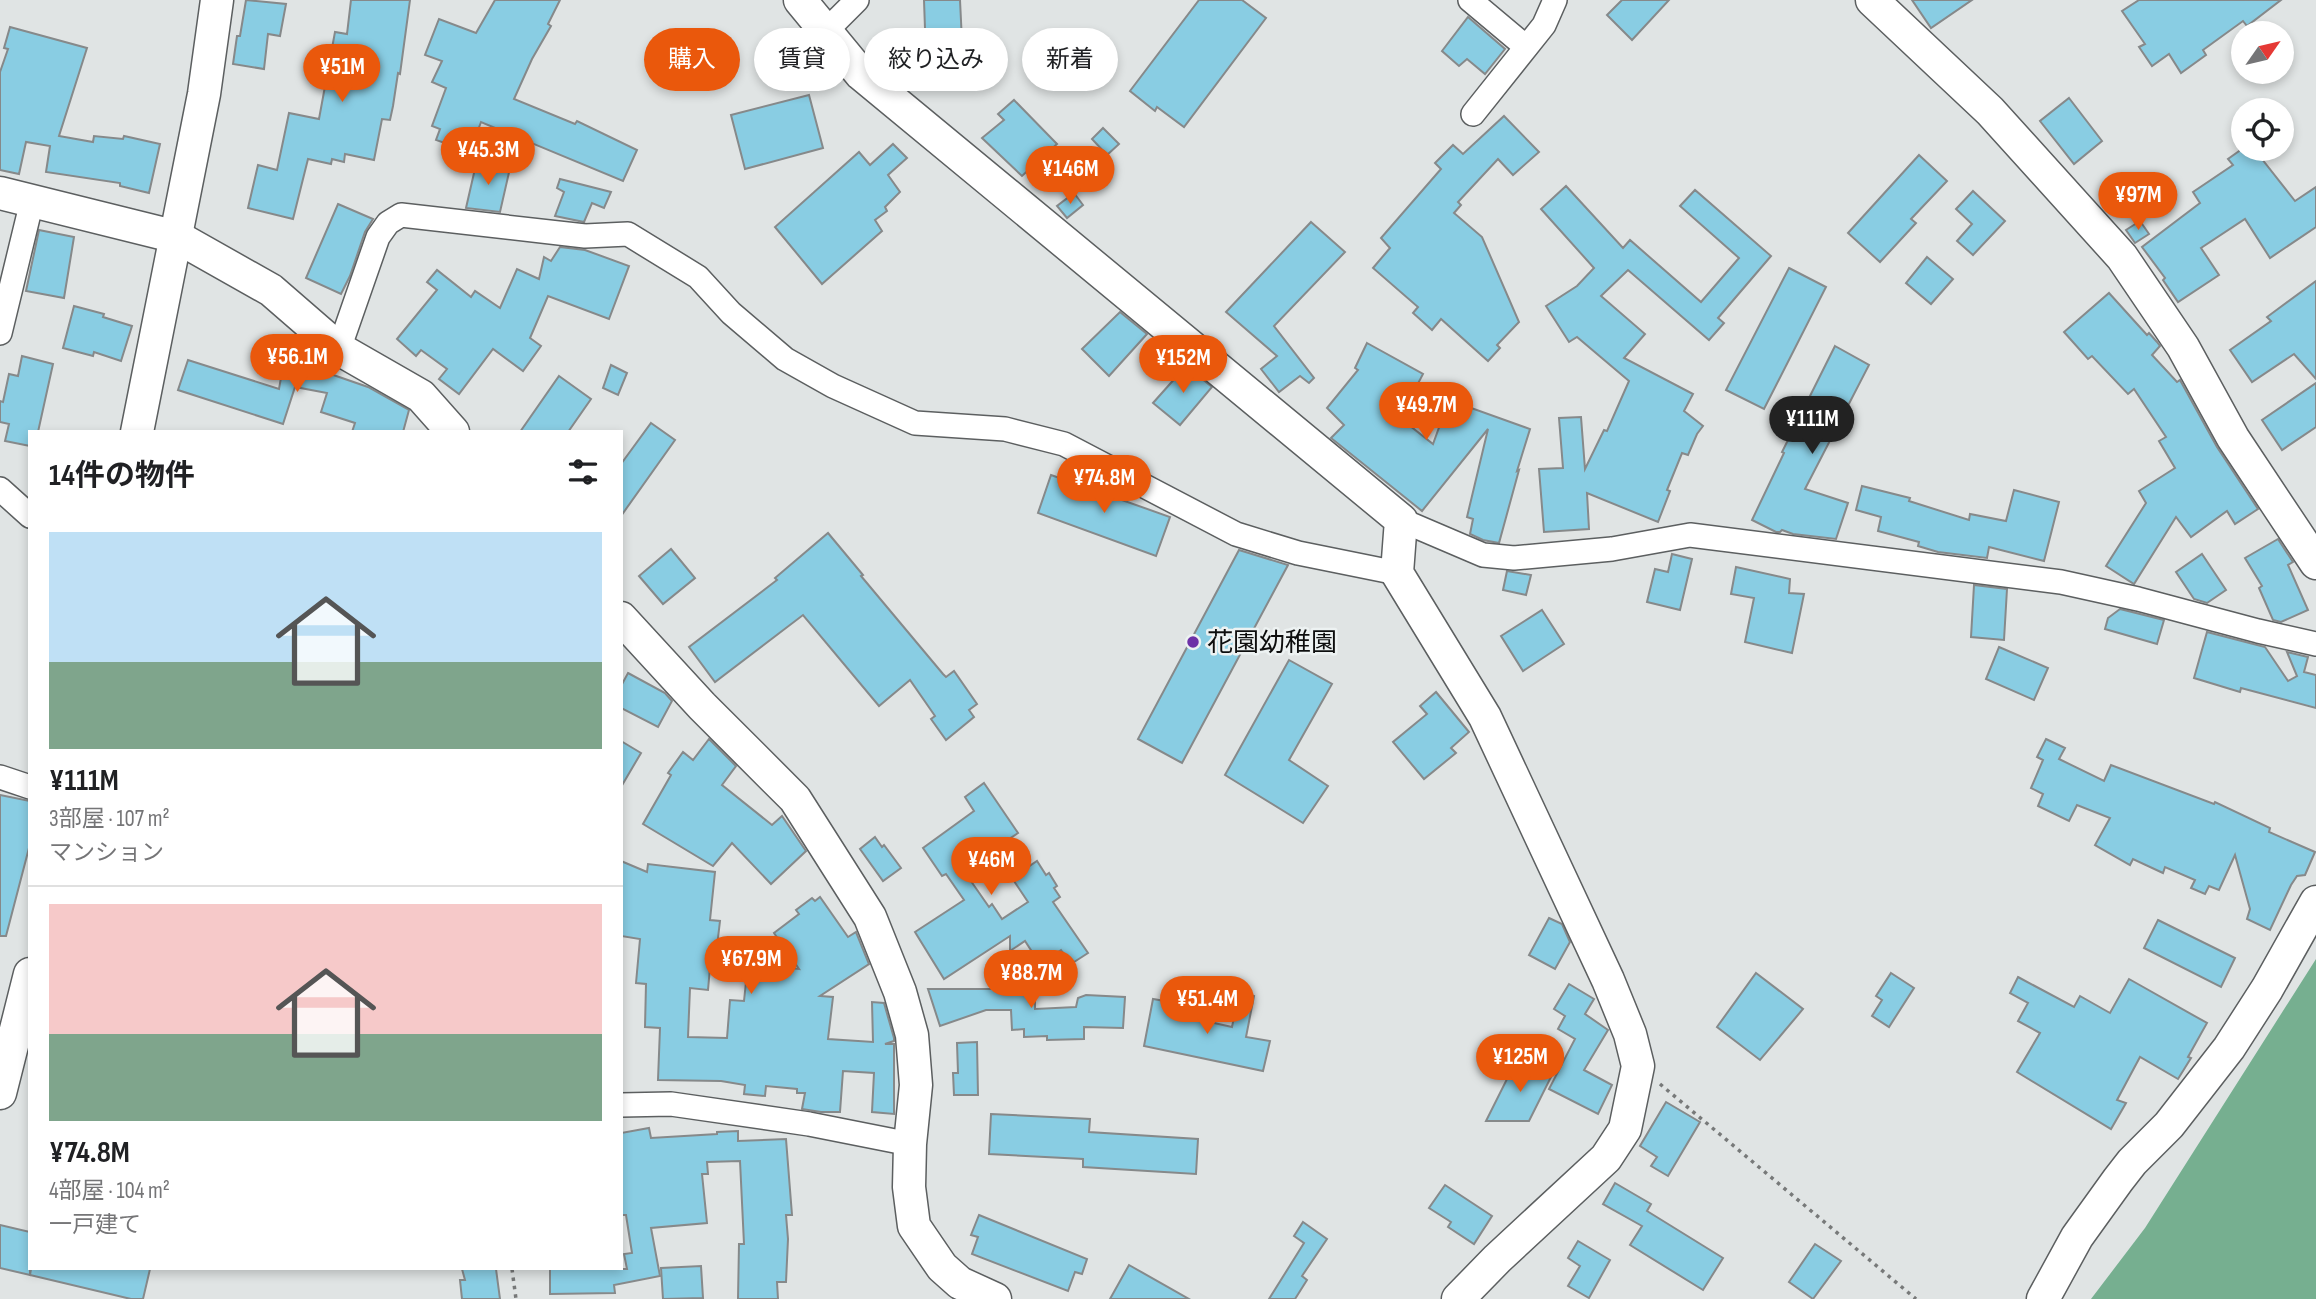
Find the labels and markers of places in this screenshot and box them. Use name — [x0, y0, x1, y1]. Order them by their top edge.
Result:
pin: ¥51M — [301, 44, 383, 104]
pin: ¥45.3M — [431, 128, 545, 187]
pin: ¥146M — [1021, 146, 1119, 206]
pin: ¥97M — [2097, 173, 2179, 232]
pin: ¥56.1M — [240, 334, 354, 394]
pin: ¥152M — [1134, 336, 1232, 395]
pin: ¥49.7M — [1369, 382, 1483, 442]
pin: ¥111M — [1763, 396, 1861, 456]
pin: ¥74.8M — [1047, 456, 1161, 515]
place label: 花園幼稚園 — [1207, 628, 1337, 659]
marker: 花園幼稚園 — [1185, 634, 1201, 650]
pin: ¥46M — [950, 838, 1032, 897]
pin: ¥67.9M — [694, 936, 808, 996]
pin: ¥88.7M — [974, 950, 1088, 1010]
pin: ¥51.4M — [1150, 976, 1264, 1036]
pin: ¥125M — [1471, 1034, 1569, 1094]

